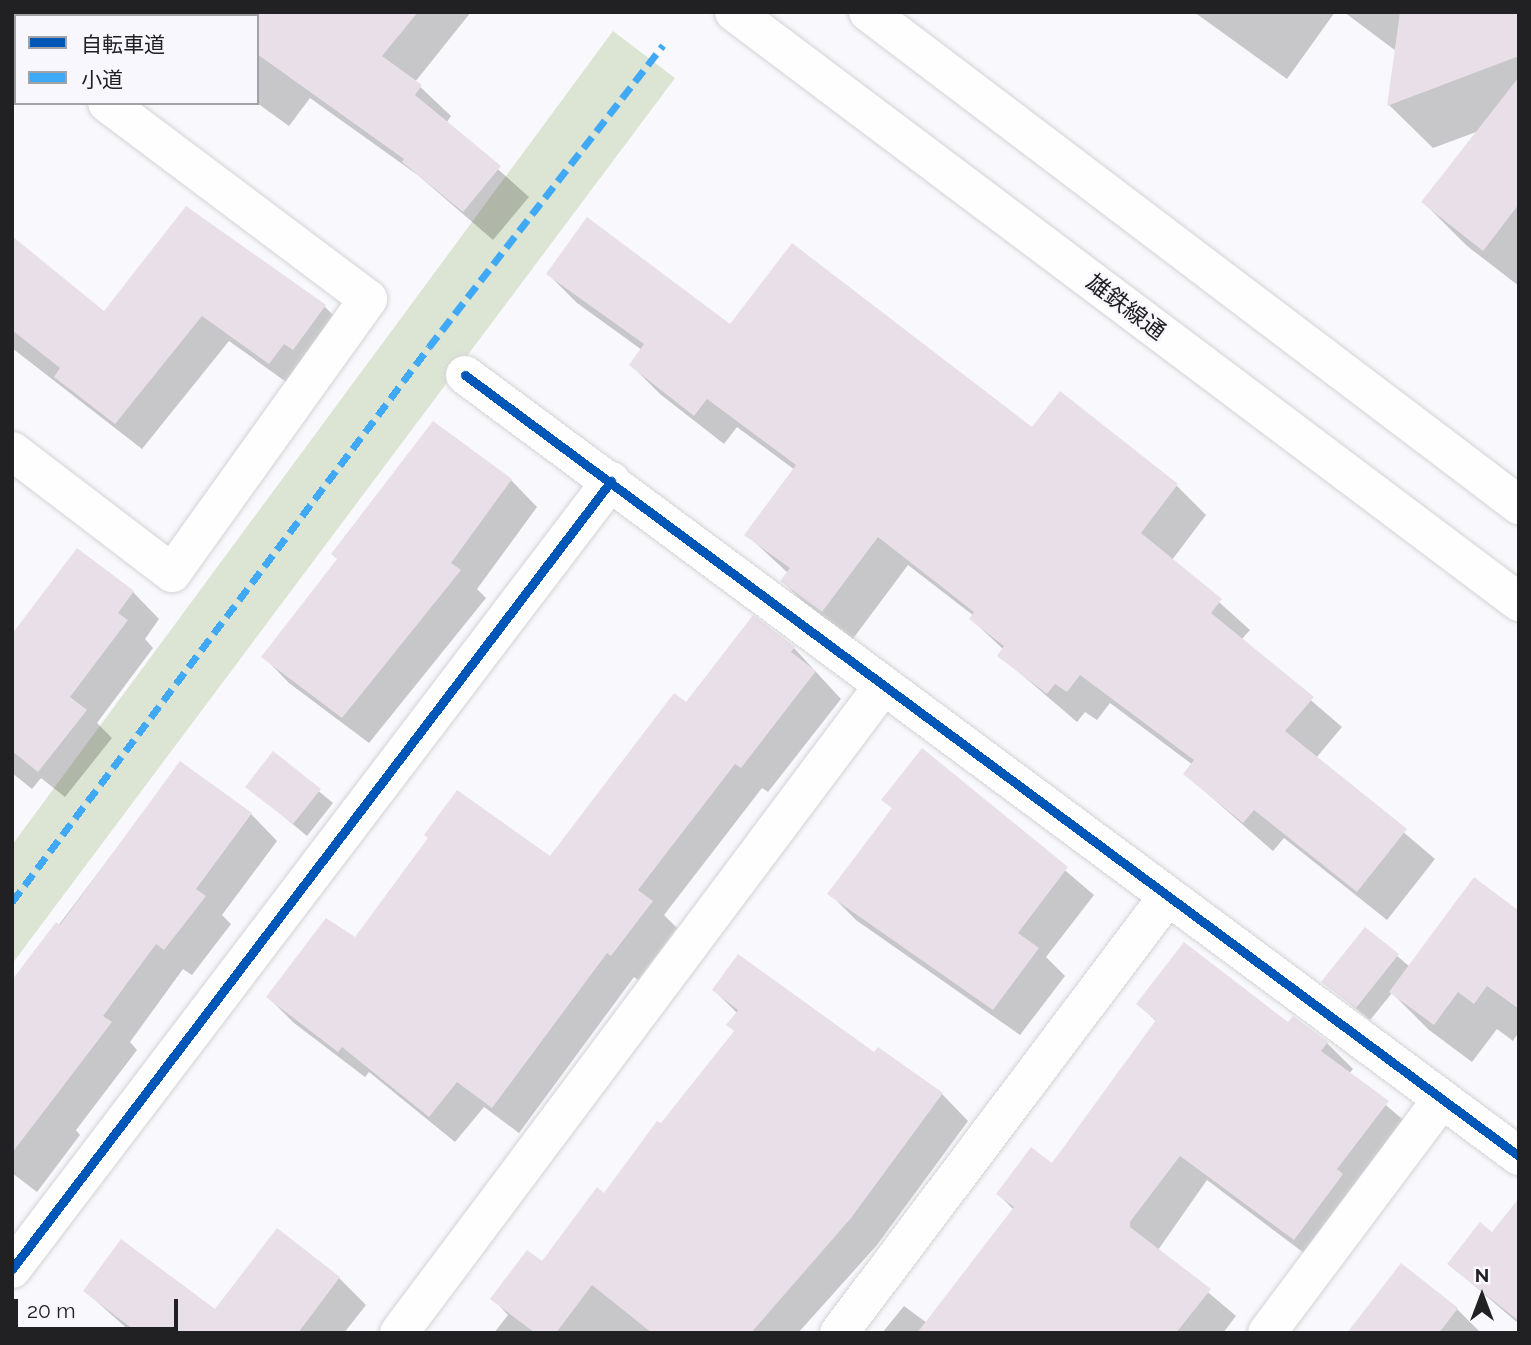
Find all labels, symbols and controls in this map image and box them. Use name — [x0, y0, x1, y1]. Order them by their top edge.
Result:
legend — [14, 14, 259, 105]
text: 自転車道 — [81, 32, 165, 57]
text: 小道 — [81, 67, 123, 92]
street label: 雄鉄線通 — [1081, 268, 1171, 346]
north arrow — [1447, 1261, 1517, 1331]
text: N — [1475, 1264, 1489, 1286]
scale bar — [18, 1286, 182, 1330]
text: 20 m — [27, 1298, 75, 1323]

